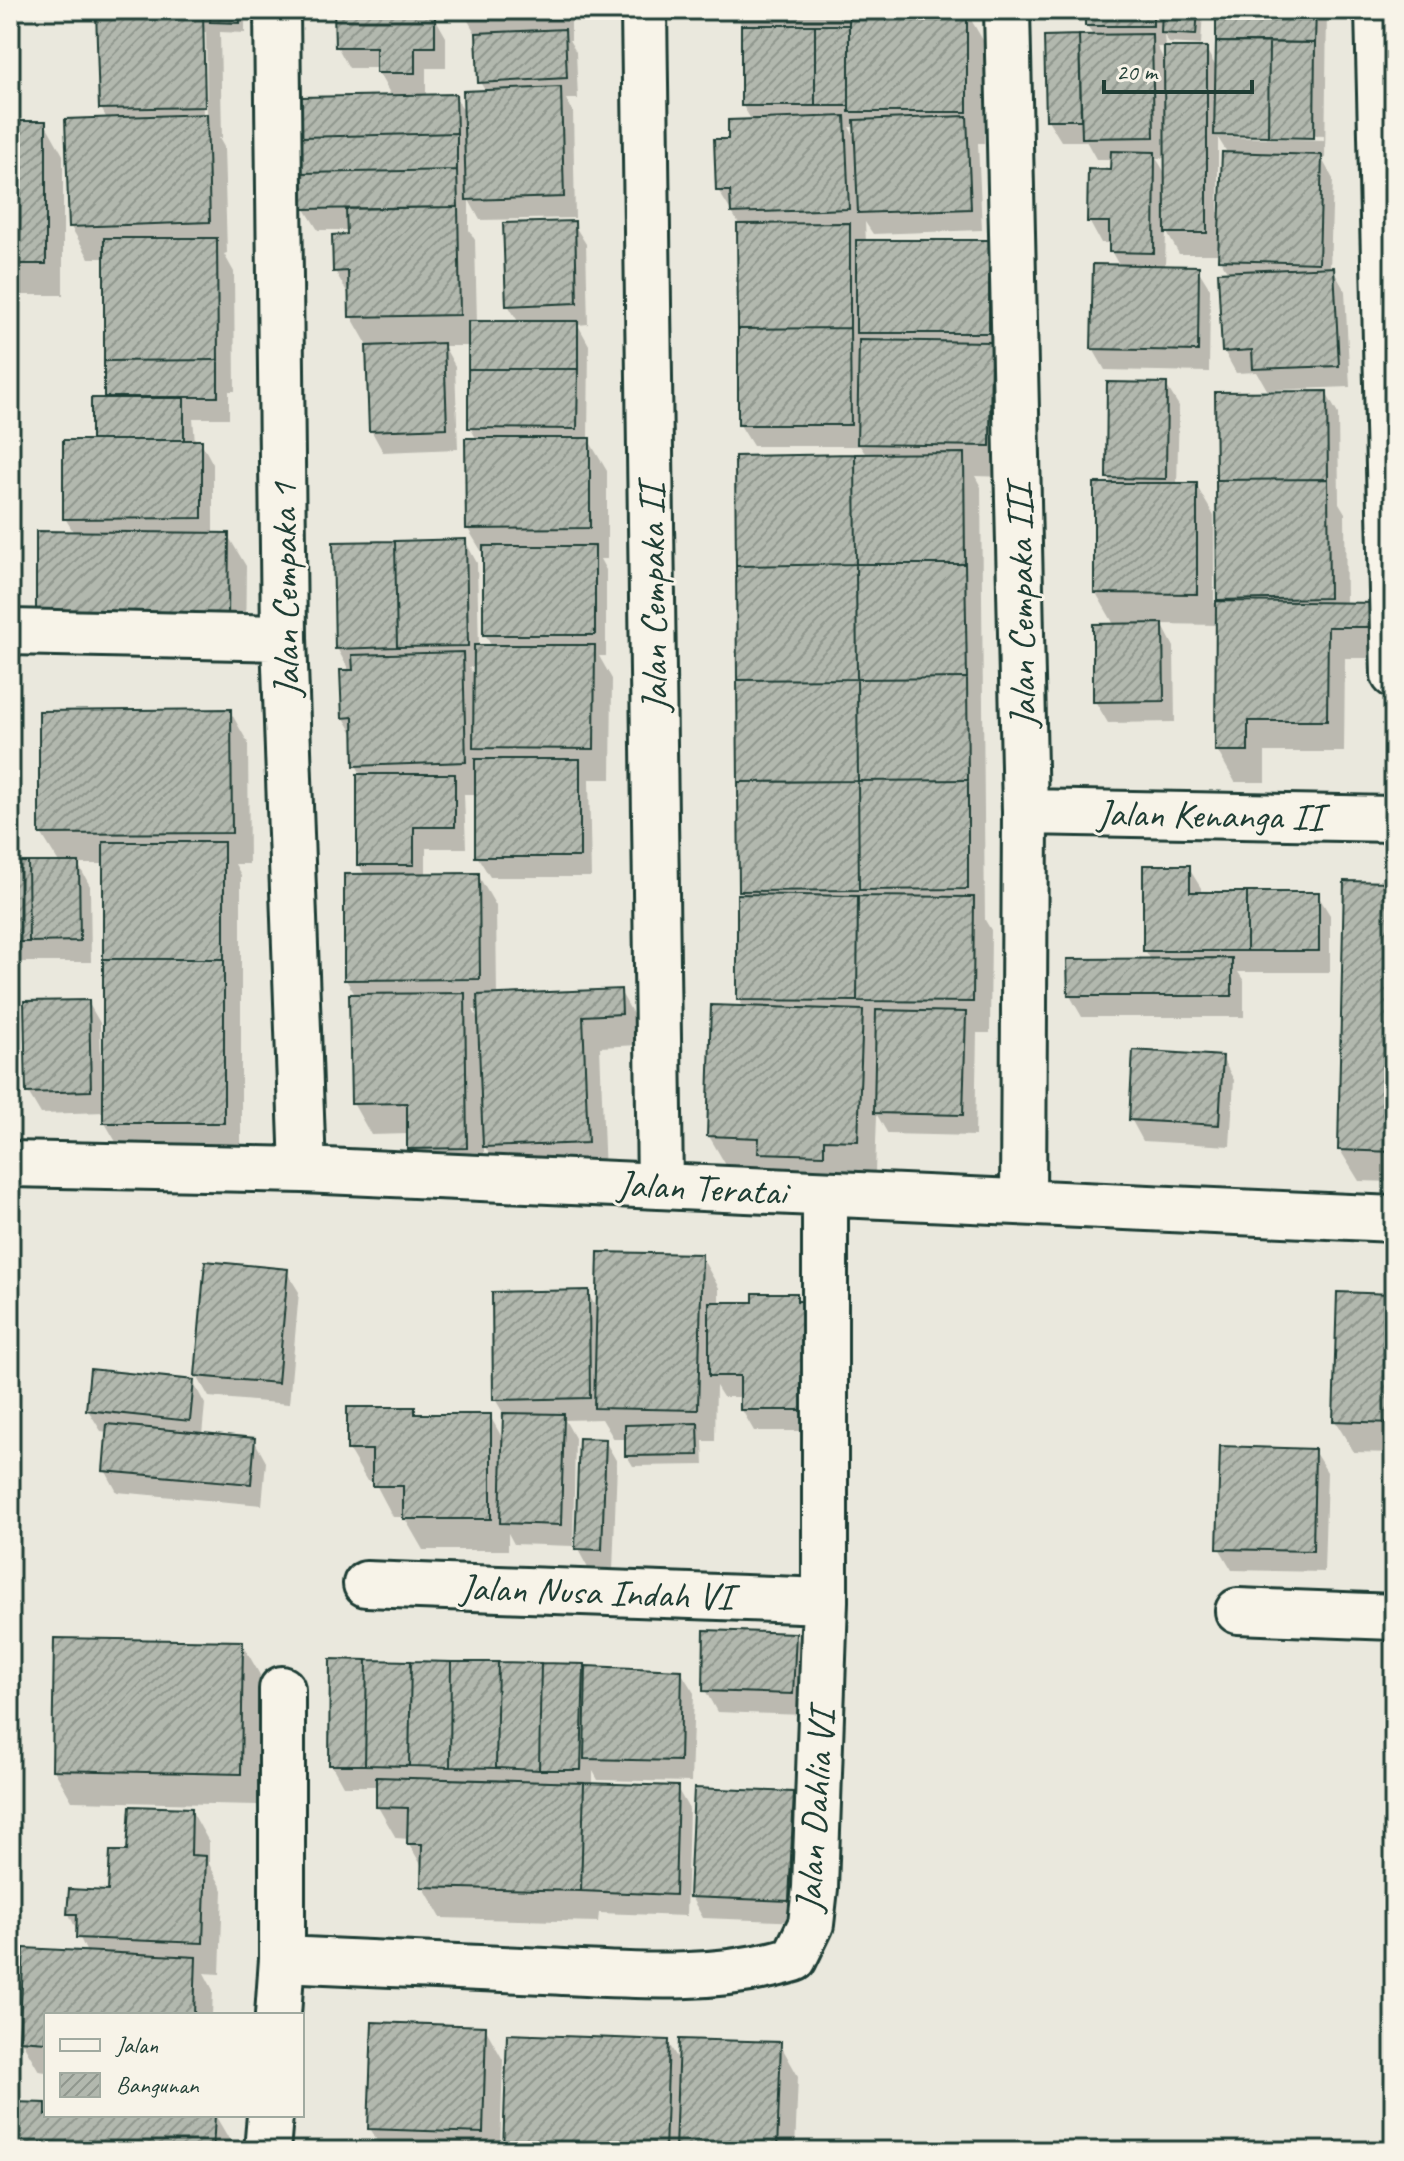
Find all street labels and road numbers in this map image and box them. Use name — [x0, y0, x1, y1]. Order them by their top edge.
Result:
street label: Jalan Cempaka II — [627, 476, 679, 714]
street label: Jalan Cempaka III — [995, 476, 1047, 730]
street label: Jalan Cempaka 1 — [260, 481, 310, 699]
street label: Jalan Kenanga II — [1095, 789, 1331, 841]
street label: Jalan Teratai — [614, 1160, 792, 1216]
street label: Jalan Nusa Indah VI — [457, 1564, 741, 1621]
street label: Jalan Dahlia VI — [784, 1701, 846, 1916]

